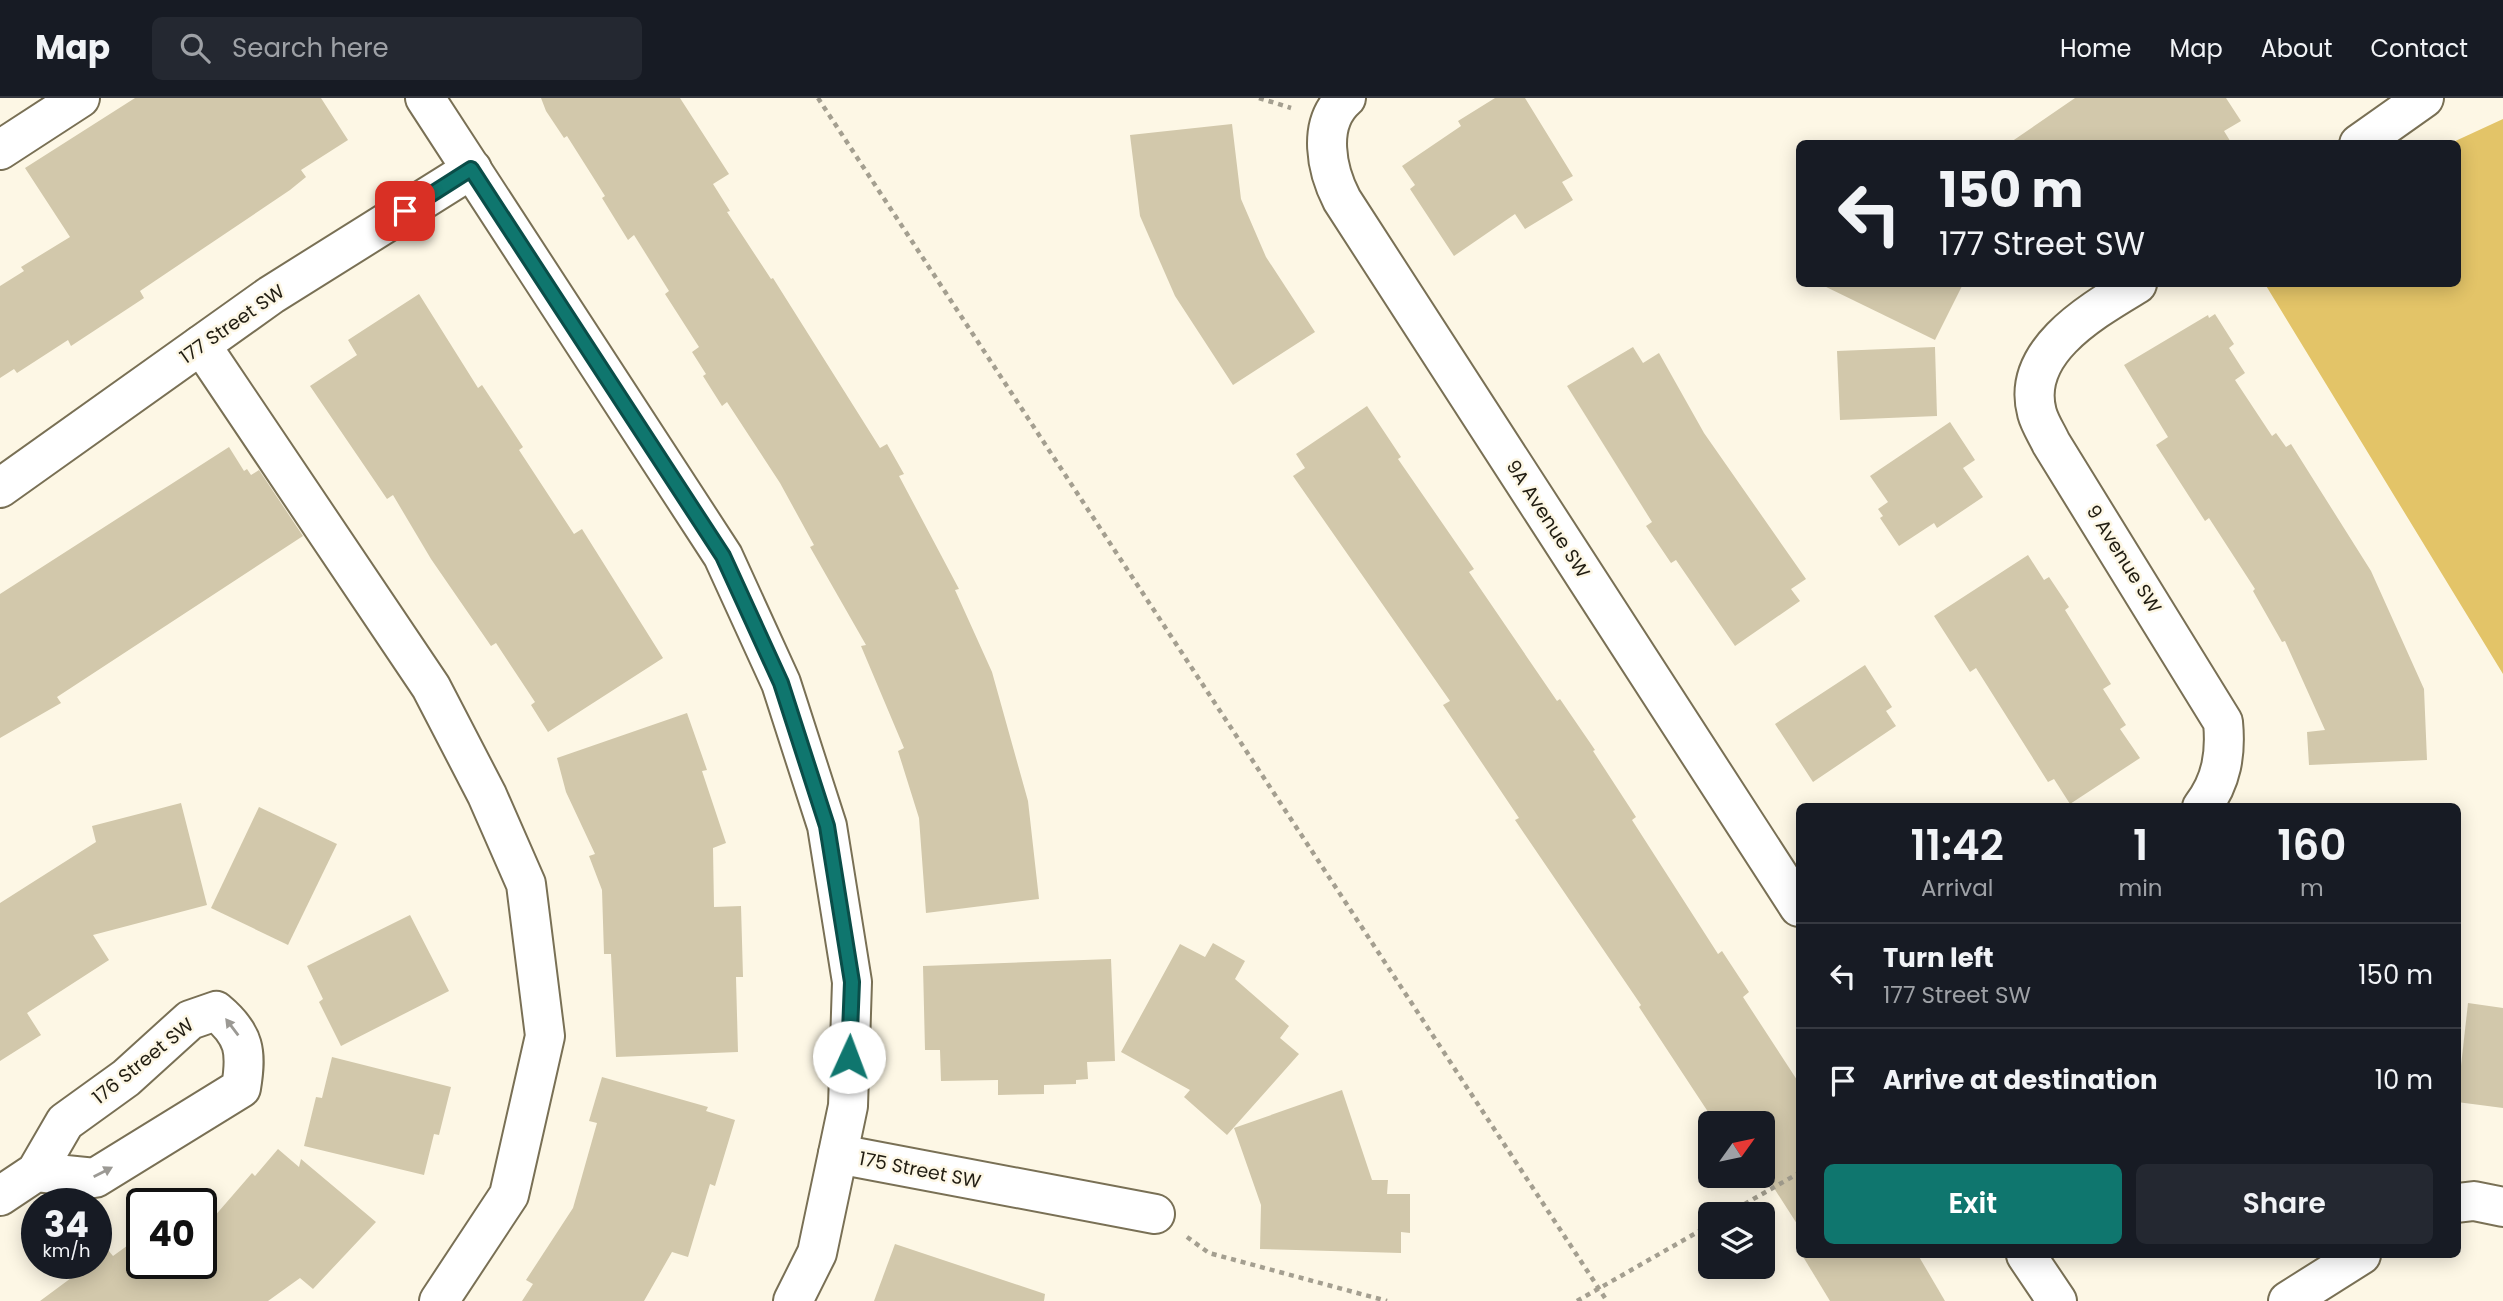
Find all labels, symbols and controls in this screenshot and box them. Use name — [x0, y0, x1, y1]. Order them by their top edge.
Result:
search box — [152, 17, 642, 80]
text: Map — [35, 24, 110, 71]
icon: search — [176, 29, 214, 67]
text: Search here — [232, 30, 389, 66]
text: Home — [2060, 32, 2132, 65]
text: Map — [2170, 32, 2223, 65]
text: About — [2261, 32, 2332, 65]
text: Contact — [2370, 32, 2468, 65]
text: 150 m — [1939, 156, 2084, 224]
icon: left — [1824, 168, 1915, 259]
pin — [375, 181, 435, 241]
icon: arrive — [386, 192, 424, 230]
text: 177 Street SW — [1939, 221, 2145, 266]
street label: 177 Street SW — [174, 278, 290, 370]
street label: 9A Avenue SW — [1500, 455, 1597, 584]
street label: 9 Avenue SW — [2080, 500, 2168, 619]
text: 11:42 — [1911, 816, 2004, 875]
text: 1 — [2133, 816, 2148, 875]
text: 160 — [2277, 816, 2346, 875]
text: Arrival — [1921, 872, 1993, 904]
text: min — [2119, 872, 2163, 904]
text: m — [2300, 872, 2324, 904]
text: Turn left — [1883, 940, 1994, 976]
icon: left — [1824, 957, 1862, 995]
text: 150 m — [2358, 957, 2433, 993]
text: 177 Street SW — [1883, 979, 2031, 1011]
street label: 176 Street SW — [86, 1011, 200, 1111]
one-way arrow — [225, 1018, 239, 1037]
position arrow — [812, 1020, 886, 1094]
icon: arrive — [1824, 1062, 1862, 1100]
text: Arrive at destination — [1883, 1062, 2158, 1098]
text: 10 m — [2375, 1062, 2433, 1098]
north arrow — [1698, 1111, 1774, 1188]
map controls — [1698, 1111, 1775, 1279]
street label: 175 Street SW — [857, 1145, 984, 1195]
button: Exit — [1824, 1164, 2122, 1244]
button: Share — [2136, 1164, 2433, 1244]
one-way arrow — [93, 1167, 113, 1179]
speed limit sign: 40 — [126, 1188, 217, 1279]
text: 34 — [44, 1200, 89, 1249]
button: layers — [1698, 1202, 1775, 1279]
text: km/h — [43, 1238, 90, 1263]

